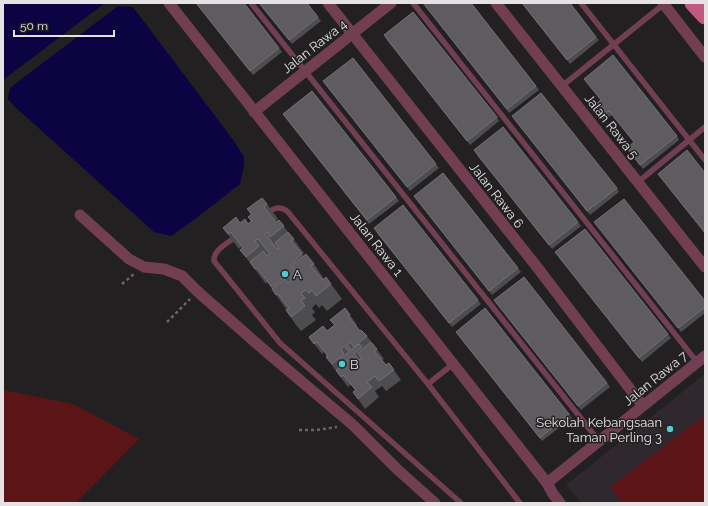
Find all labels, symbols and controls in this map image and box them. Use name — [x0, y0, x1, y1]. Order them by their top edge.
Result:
scale bar — [14, 12, 114, 38]
street label: Jalan Rawa 4 — [279, 17, 350, 76]
text: 50 m — [20, 19, 48, 33]
street label: Jalan Rawa 5 — [582, 91, 641, 162]
street label: Jalan Rawa 6 — [466, 160, 527, 231]
street label: Jalan Rawa 1 — [347, 210, 406, 279]
place label: A — [293, 267, 302, 282]
marker: A — [280, 269, 290, 279]
street label: Jalan Rawa 7 — [620, 348, 690, 409]
place label: B — [350, 357, 359, 372]
marker: B — [337, 359, 347, 369]
place label: Sekolah Kebangsaan Taman Perling 3 — [536, 415, 662, 445]
marker: Sekolah Kebangsaan Taman Perling 3 — [665, 424, 675, 434]

